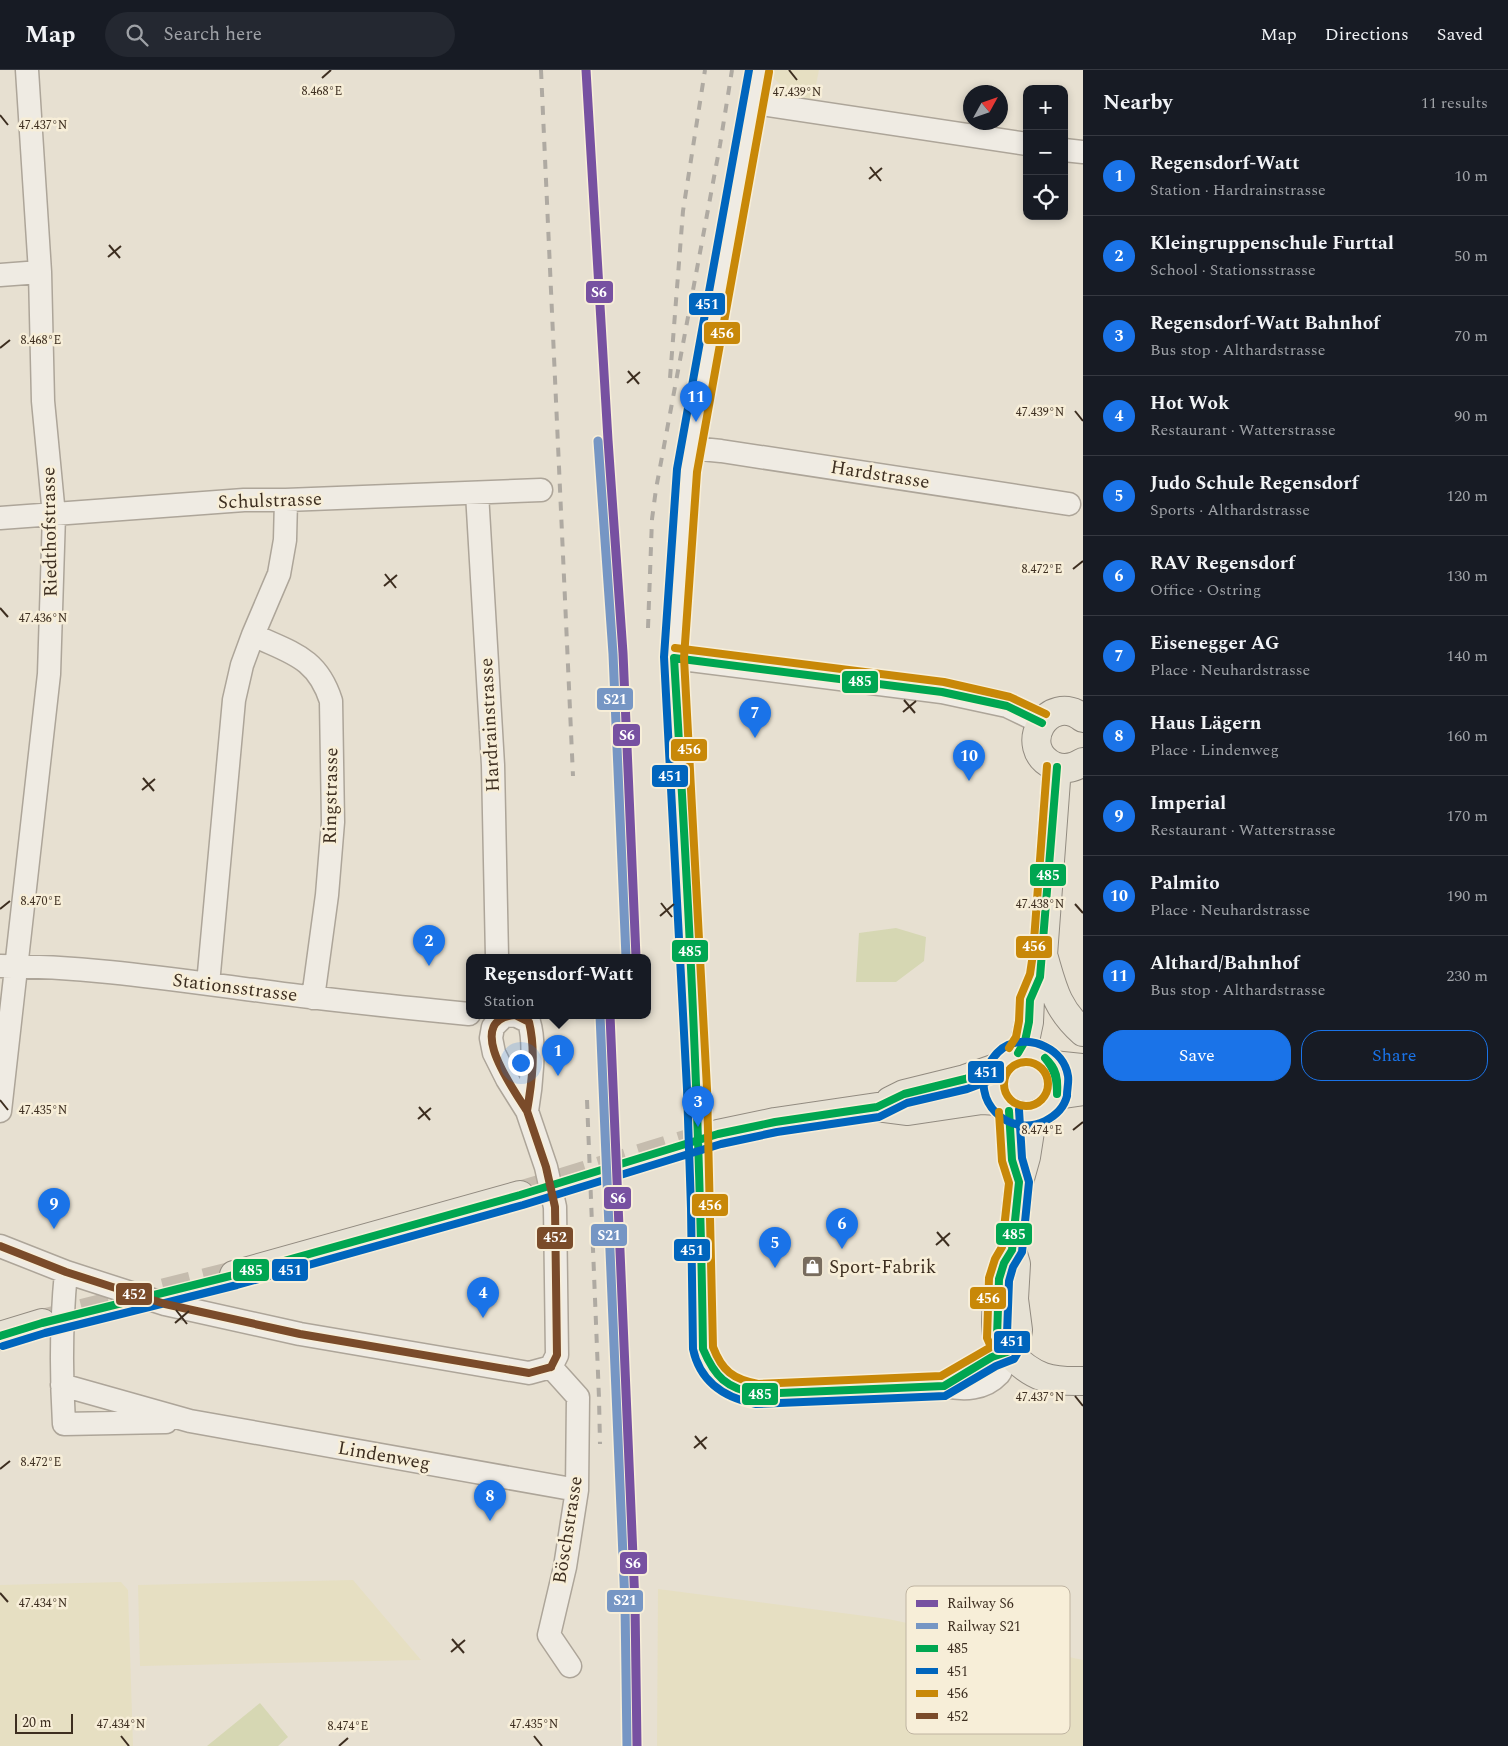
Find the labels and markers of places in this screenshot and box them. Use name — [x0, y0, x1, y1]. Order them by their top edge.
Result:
pin: 11 — [680, 381, 712, 422]
pin: 7 — [739, 697, 771, 738]
pin: 10 — [953, 740, 985, 781]
pin: 2 — [413, 925, 445, 966]
pin: 1 — [542, 1035, 574, 1076]
pin: 3 — [682, 1086, 714, 1127]
pin: 9 — [38, 1188, 70, 1229]
pin: 6 — [826, 1208, 858, 1249]
pin: 5 — [759, 1227, 791, 1268]
place label: Sport-Fabrik — [829, 1253, 937, 1282]
shop icon: Sport-Fabrik — [801, 1255, 825, 1279]
pin: 4 — [467, 1277, 499, 1318]
pin: 8 — [474, 1480, 506, 1521]

